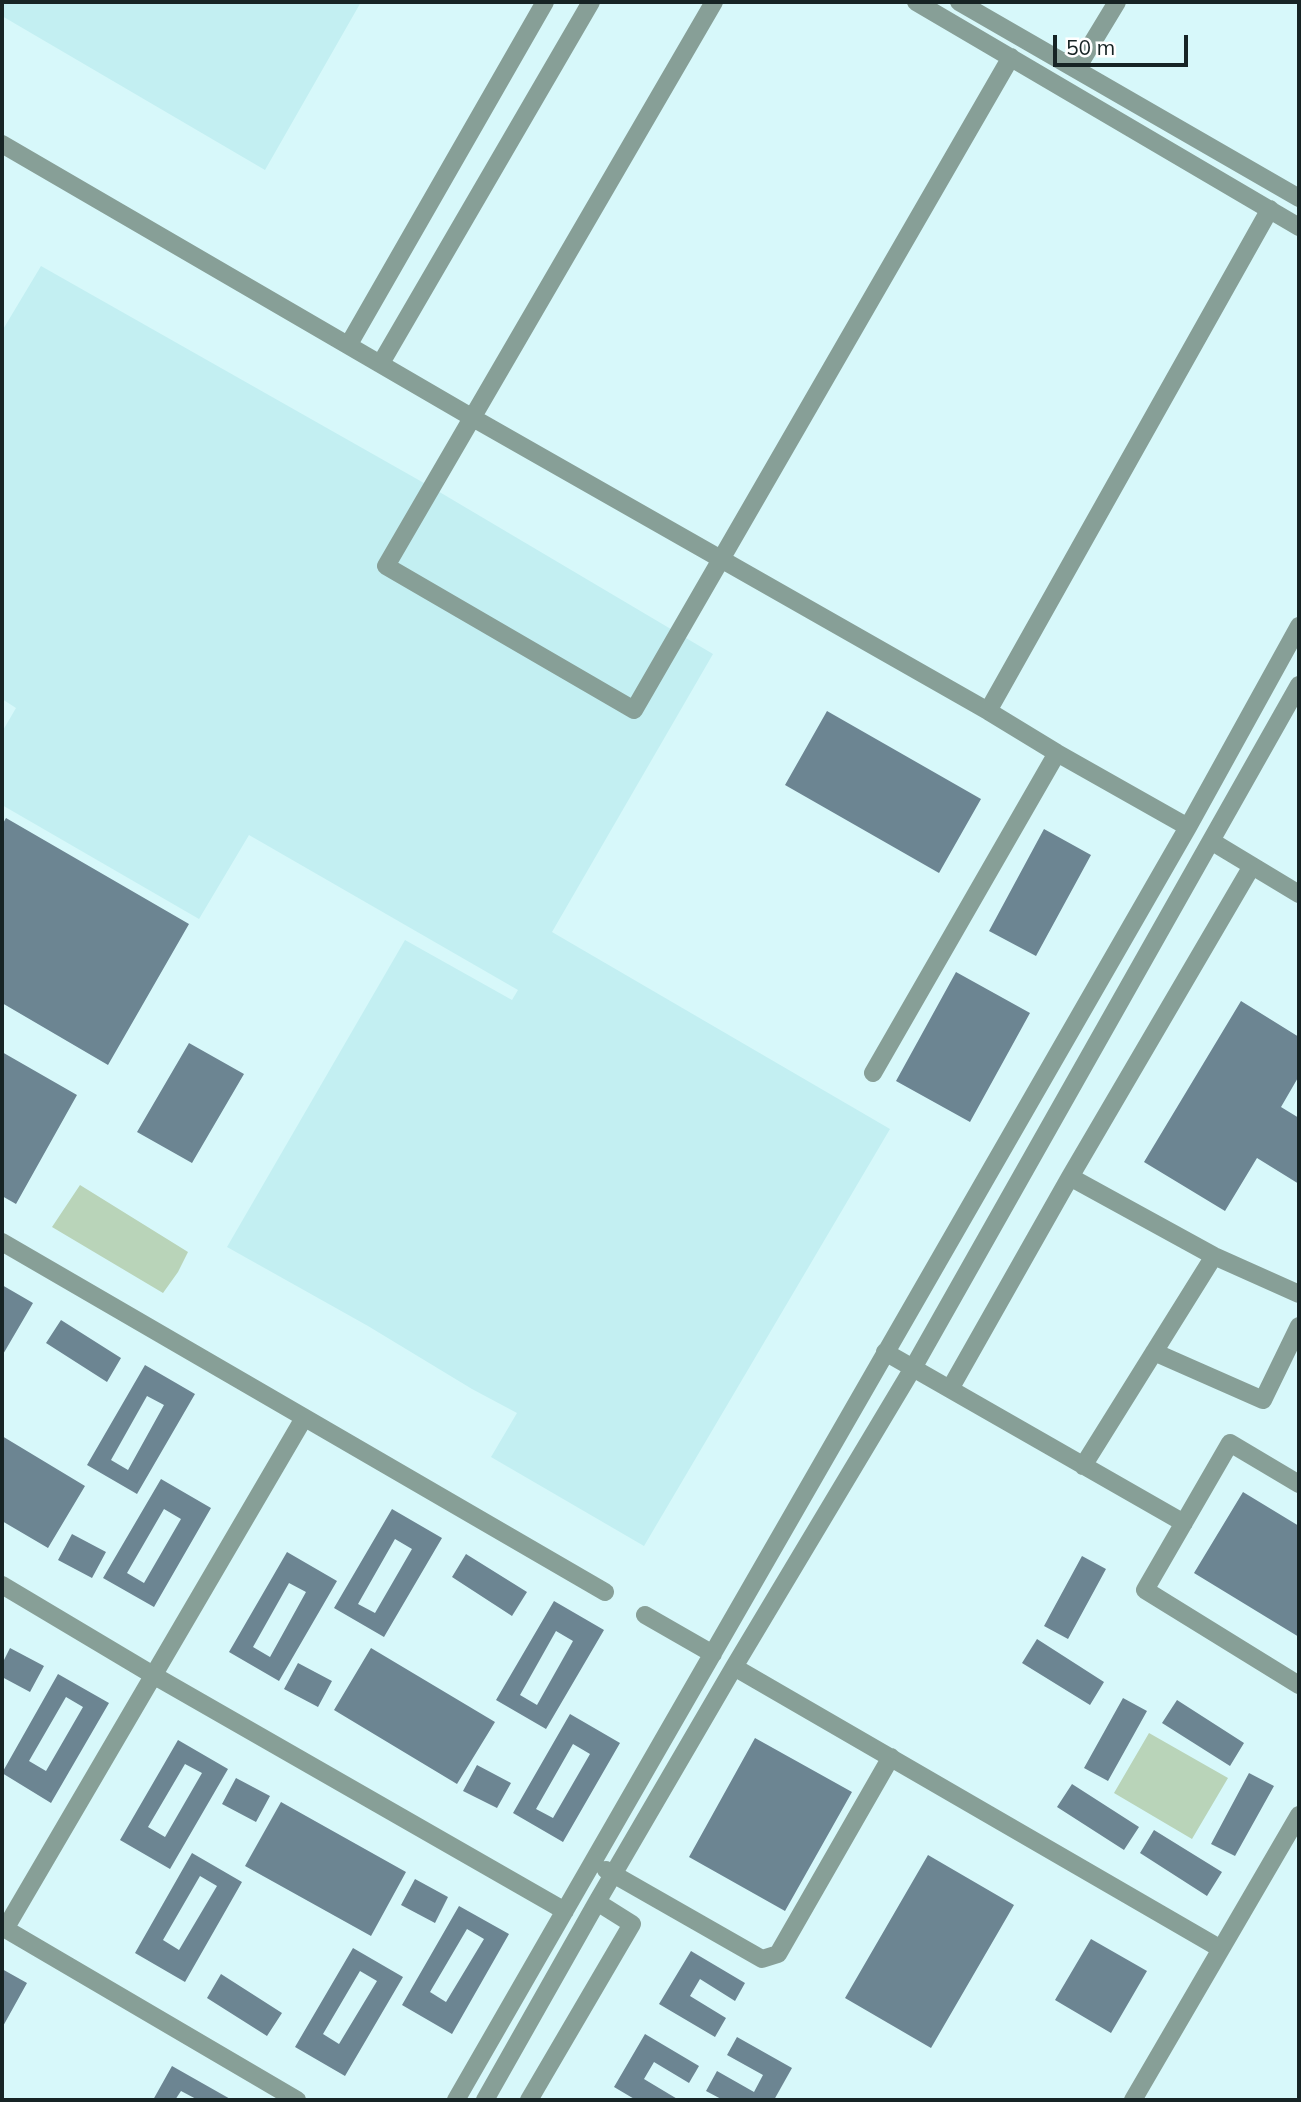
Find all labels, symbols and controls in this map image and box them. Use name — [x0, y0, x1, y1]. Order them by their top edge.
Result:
scale bar — [1056, 21, 1191, 65]
text: 50 m — [1066, 34, 1115, 60]

